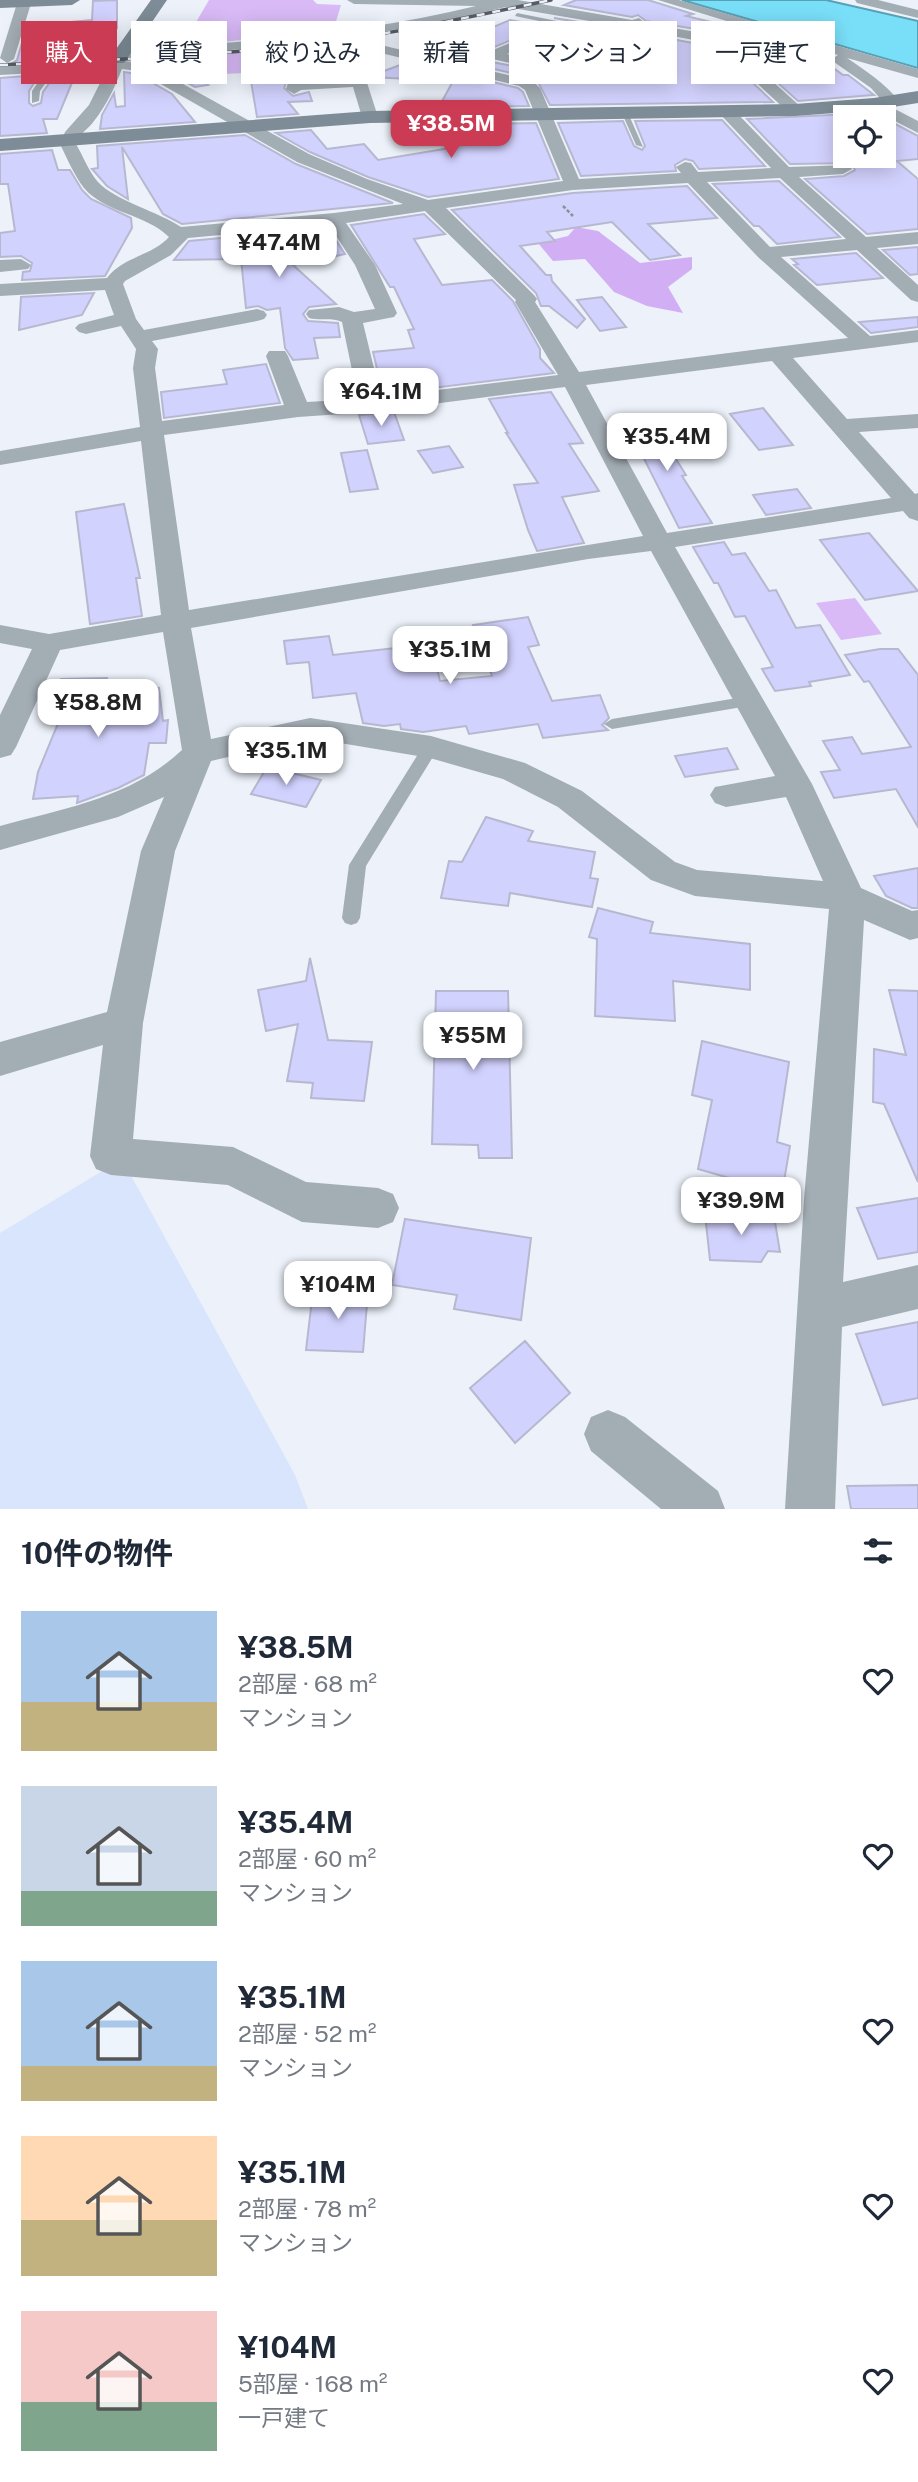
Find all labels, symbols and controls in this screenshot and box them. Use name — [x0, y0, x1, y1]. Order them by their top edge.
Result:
chip: 購入 — [21, 21, 117, 84]
chip: 賃貸 — [131, 21, 227, 84]
chip: 絞り込み — [241, 21, 385, 84]
chip: 新着 — [399, 21, 495, 84]
chip: マンション — [509, 21, 677, 84]
chip: 一戸建て — [691, 21, 835, 84]
pin: ¥38.5M — [394, 100, 508, 160]
map controls — [833, 105, 896, 168]
button: locate — [833, 105, 896, 168]
text: ¥38.5M — [407, 109, 495, 136]
pin: ¥47.4M — [222, 219, 336, 279]
text: ¥47.4M — [237, 228, 321, 255]
pin: ¥64.1M — [324, 368, 438, 428]
text: ¥64.1M — [340, 377, 422, 404]
pin: ¥35.4M — [610, 414, 724, 473]
text: ¥35.4M — [623, 422, 711, 449]
pin: ¥35.1M — [393, 626, 507, 686]
text: ¥35.1M — [408, 635, 492, 662]
pin: ¥58.8M — [41, 680, 155, 739]
text: ¥58.8M — [54, 688, 142, 715]
pin: ¥35.1M — [229, 728, 343, 787]
text: ¥35.1M — [244, 736, 328, 763]
pin: ¥55M — [432, 1012, 514, 1072]
text: ¥55M — [439, 1021, 507, 1048]
pin: ¥39.9M — [684, 1178, 798, 1237]
text: ¥39.9M — [697, 1186, 785, 1213]
pin: ¥104M — [289, 1262, 387, 1321]
text: ¥104M — [300, 1270, 376, 1297]
icon: filters — [859, 1532, 897, 1570]
text: 10件の物件 — [21, 1535, 173, 1571]
text: ¥38.5M — [238, 1629, 354, 1665]
icon: home — [77, 1639, 161, 1723]
icon: heart — [859, 1662, 897, 1700]
text: 2部屋 · 68 m² — [238, 1670, 377, 1697]
text: マンション — [238, 1704, 353, 1731]
text: ¥35.4M — [238, 1804, 353, 1840]
icon: home — [77, 1814, 161, 1898]
icon: heart — [859, 1837, 897, 1875]
text: 2部屋 · 60 m² — [238, 1845, 376, 1872]
text: マンション — [238, 1879, 353, 1906]
text: ¥35.1M — [238, 1979, 346, 2015]
icon: home — [77, 1989, 161, 2073]
icon: heart — [859, 2012, 897, 2050]
text: 2部屋 · 52 m² — [238, 2020, 376, 2047]
text: マンション — [238, 2054, 353, 2081]
text: ¥35.1M — [238, 2154, 346, 2190]
icon: home — [77, 2164, 161, 2248]
icon: heart — [859, 2187, 897, 2225]
text: 2部屋 · 78 m² — [238, 2195, 376, 2222]
text: マンション — [238, 2229, 353, 2256]
text: ¥104M — [238, 2329, 337, 2365]
icon: home — [77, 2339, 161, 2423]
icon: heart — [859, 2362, 897, 2400]
text: 5部屋 · 168 m² — [238, 2370, 387, 2397]
text: 一戸建て — [238, 2404, 330, 2431]

